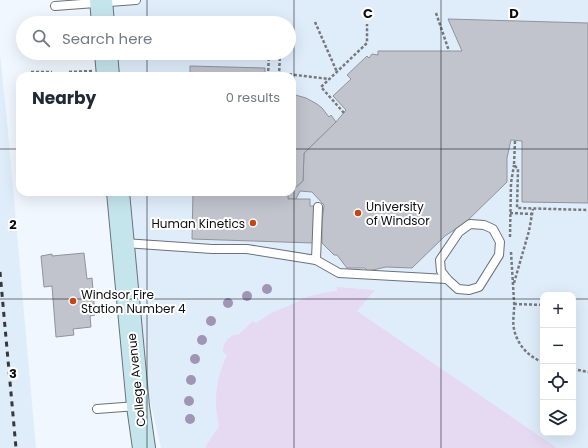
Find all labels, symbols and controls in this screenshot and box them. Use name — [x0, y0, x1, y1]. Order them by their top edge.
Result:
text: C — [363, 4, 373, 23]
text: D — [509, 4, 519, 23]
search box — [16, 16, 296, 60]
icon: search — [30, 27, 52, 49]
text: Search here — [62, 28, 152, 49]
text: Nearby — [32, 86, 96, 110]
text: 0 results — [226, 88, 280, 107]
place label: University of Windsor — [366, 198, 430, 229]
marker: University of Windsor — [353, 208, 363, 218]
text: 2 — [9, 215, 17, 234]
place label: Human Kinetics — [152, 215, 245, 232]
marker: Human Kinetics — [248, 218, 258, 228]
place label: Windsor Fire Station Number 4 — [81, 286, 186, 317]
map controls — [540, 292, 576, 436]
button: + — [540, 292, 576, 328]
marker: Windsor Fire Station Number 4 — [68, 296, 78, 306]
button: − — [540, 328, 576, 364]
street label: College Avenue — [123, 332, 149, 428]
text: 3 — [9, 364, 17, 383]
button: locate — [540, 364, 576, 400]
button: layers — [540, 400, 576, 436]

